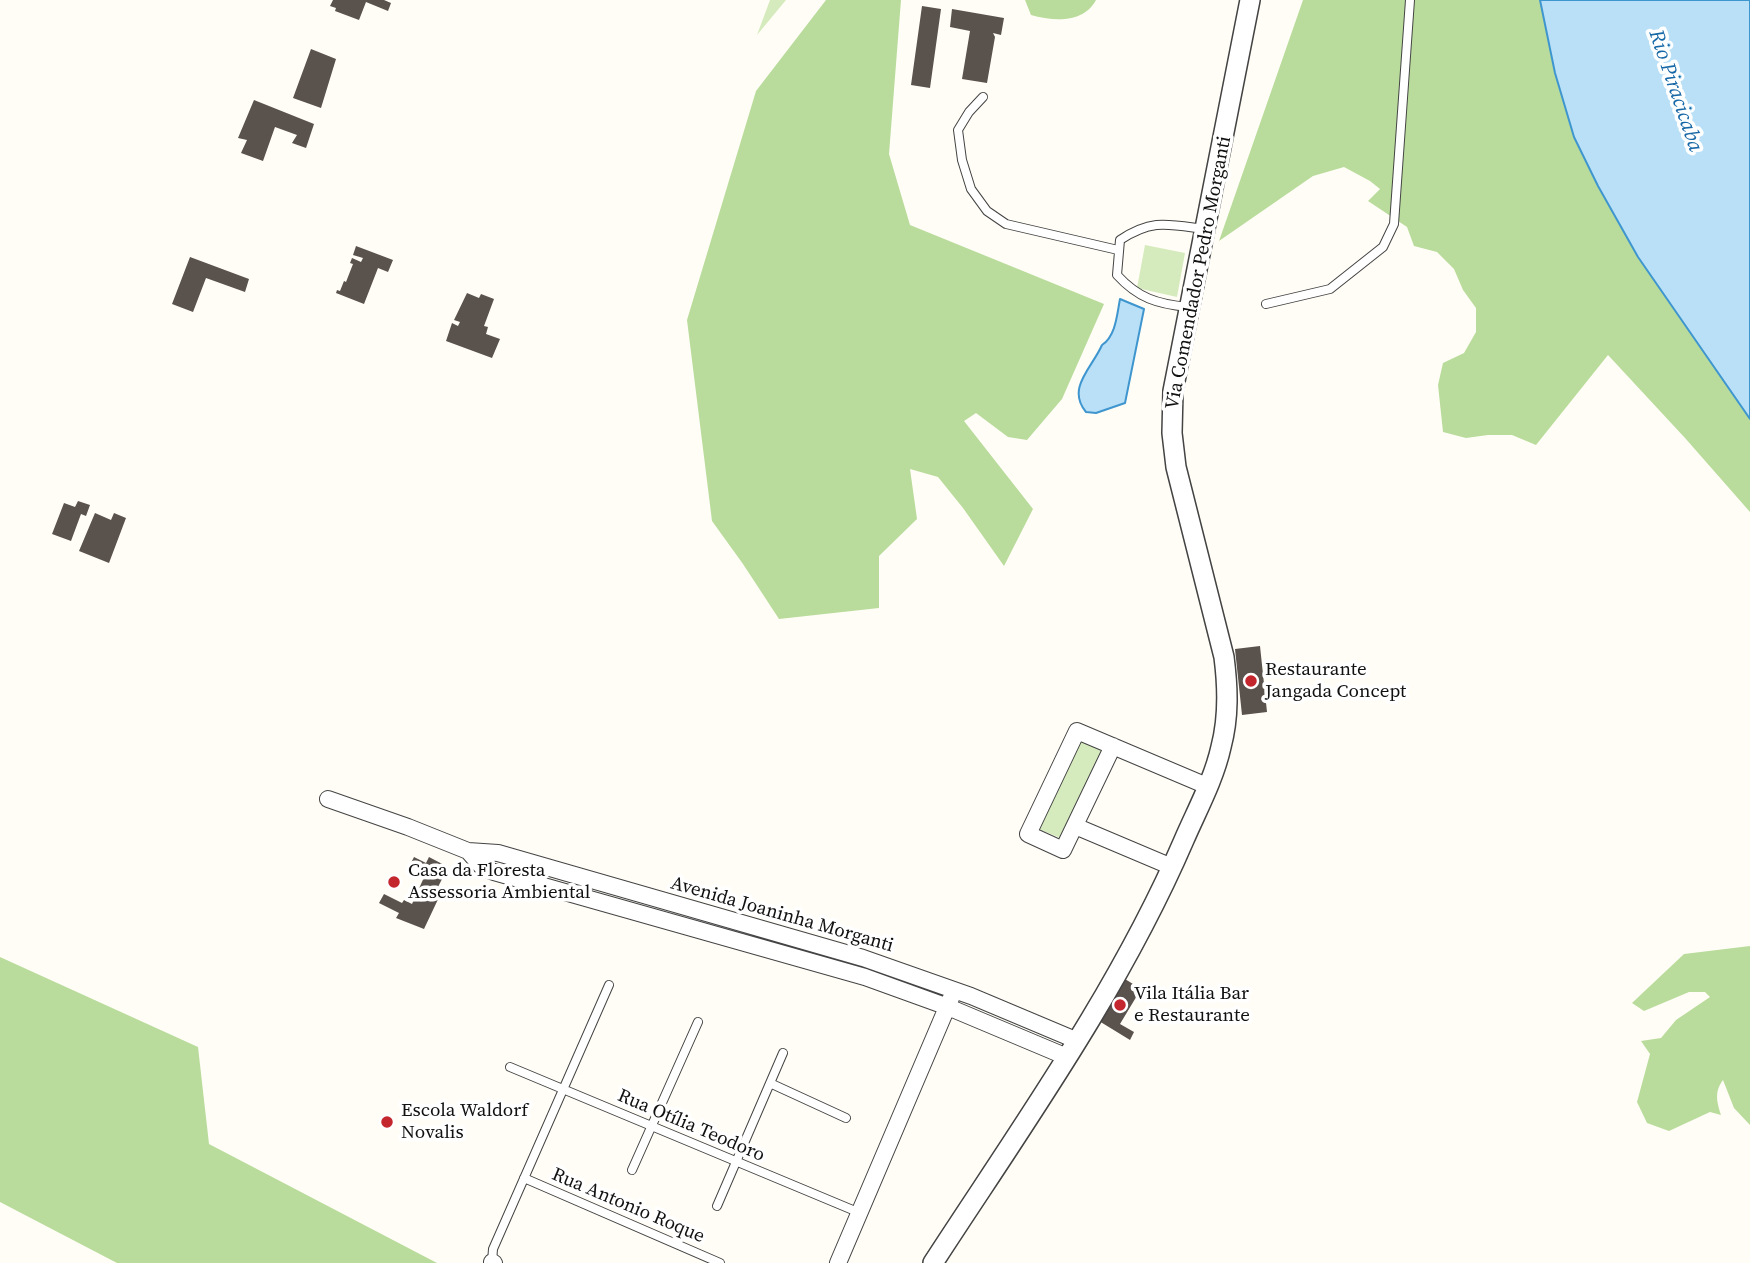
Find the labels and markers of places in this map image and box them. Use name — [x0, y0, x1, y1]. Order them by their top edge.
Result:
place label: Restaurante Jangada Concept — [1265, 659, 1406, 703]
marker: Restaurante Jangada Concept — [1243, 673, 1259, 689]
place label: Casa da Floresta Assessoria Ambiental — [408, 860, 590, 904]
marker: Casa da Floresta Assessoria Ambiental — [386, 874, 402, 890]
place label: Vila Itália Bar e Restaurante — [1134, 983, 1250, 1027]
marker: Vila Itália Bar e Restaurante — [1112, 997, 1128, 1013]
place label: Escola Waldorf Novalis — [401, 1100, 528, 1144]
marker: Escola Waldorf Novalis — [379, 1114, 395, 1130]

